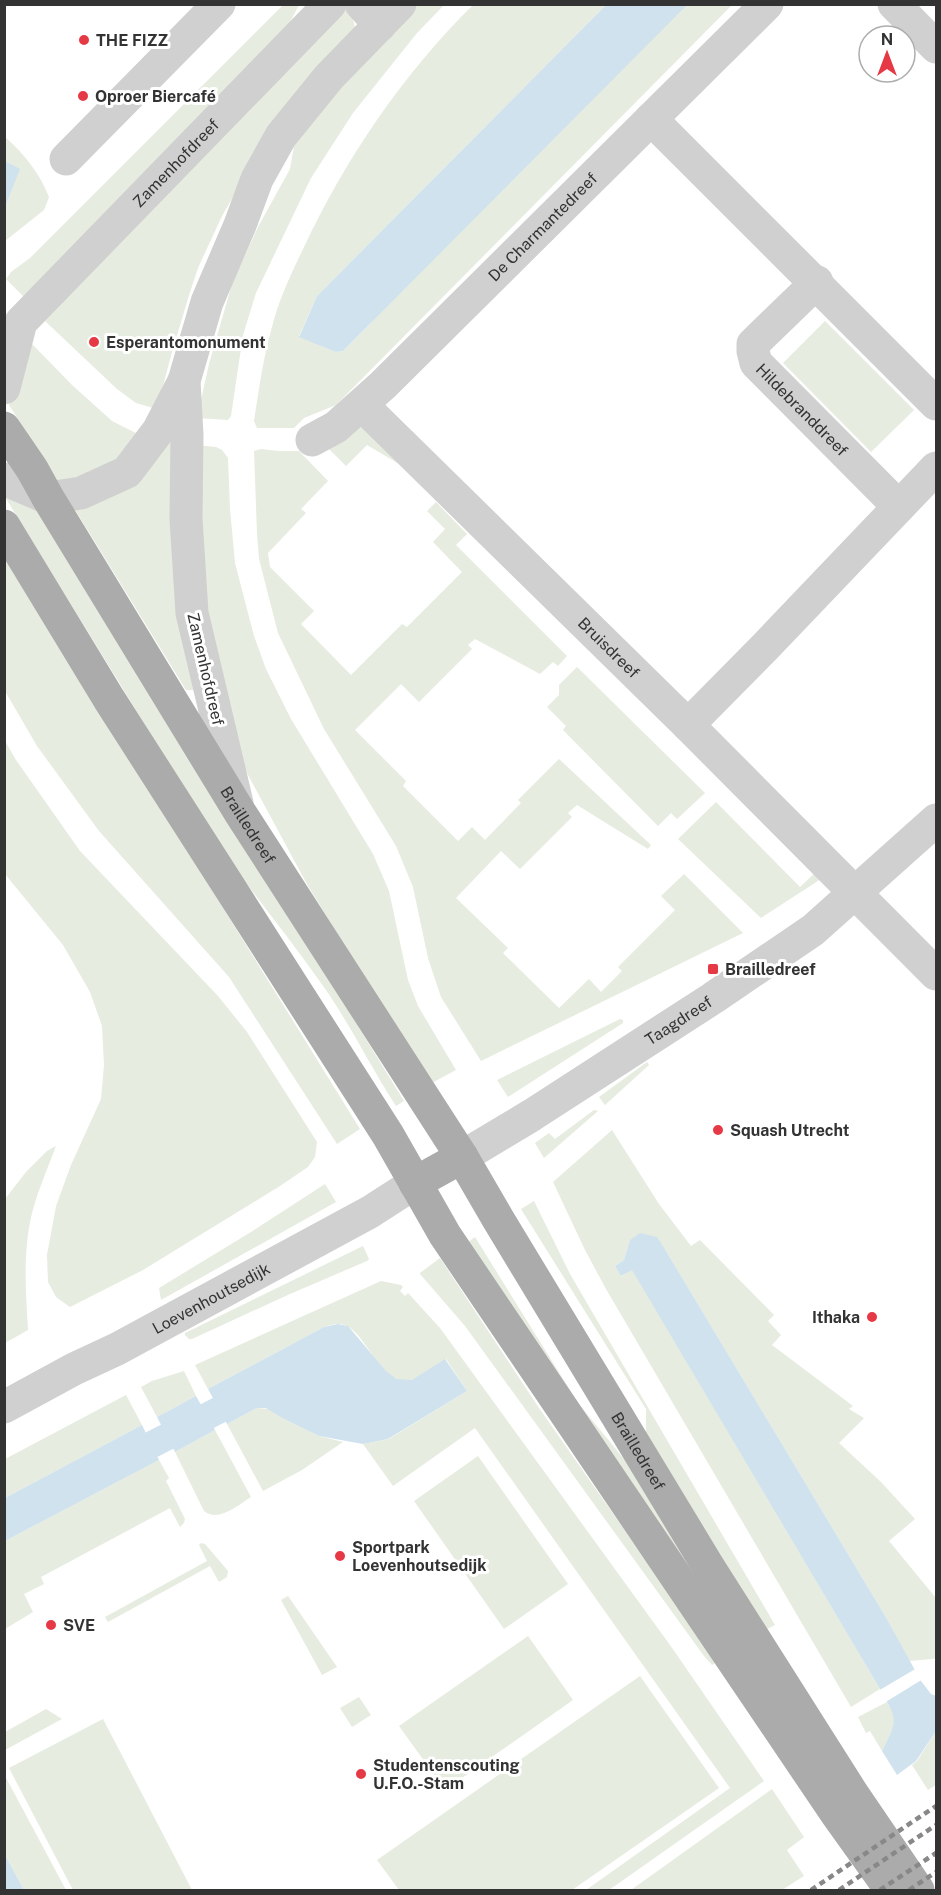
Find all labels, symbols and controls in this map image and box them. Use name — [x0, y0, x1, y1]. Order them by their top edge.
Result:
north arrow — [857, 24, 917, 84]
text: N — [881, 30, 893, 49]
place label: THE FIZZ — [96, 31, 169, 50]
marker: THE FIZZ — [77, 33, 91, 47]
place label: Oproer Biercafé — [95, 87, 216, 106]
marker: Oproer Biercafé — [76, 89, 90, 103]
street label: Zamenhofdreef — [129, 115, 223, 211]
street label: De Charmantedreef — [484, 169, 601, 285]
place label: Esperantomonument — [106, 333, 266, 352]
marker: Esperantomonument — [87, 335, 101, 349]
street label: Hildebranddreef — [752, 360, 852, 460]
street label: Zamenhofdreef — [183, 611, 228, 727]
street label: Bruisdreef — [574, 613, 643, 682]
street label: Brailledreef — [216, 783, 279, 867]
place label: Brailledreef — [725, 960, 816, 979]
marker: Brailledreef — [706, 962, 720, 976]
street label: Taagdreef — [642, 992, 716, 1049]
place label: Squash Utrecht — [730, 1121, 850, 1140]
marker: Squash Utrecht — [711, 1123, 725, 1137]
street label: Loevenhoutsedijk — [149, 1259, 273, 1338]
place label: Ithaka — [812, 1308, 860, 1327]
marker: Ithaka — [865, 1310, 879, 1324]
street label: Brailledreef — [607, 1409, 669, 1494]
place label: Sportpark Loevenhoutsedijk — [352, 1538, 486, 1575]
marker: Sportpark Loevenhoutsedijk — [333, 1549, 347, 1563]
place label: SVE — [63, 1616, 95, 1635]
marker: SVE — [44, 1618, 58, 1632]
place label: Studentenscouting U.F.O.-Stam — [373, 1756, 520, 1793]
marker: Studentenscouting U.F.O.-Stam — [354, 1767, 368, 1781]

